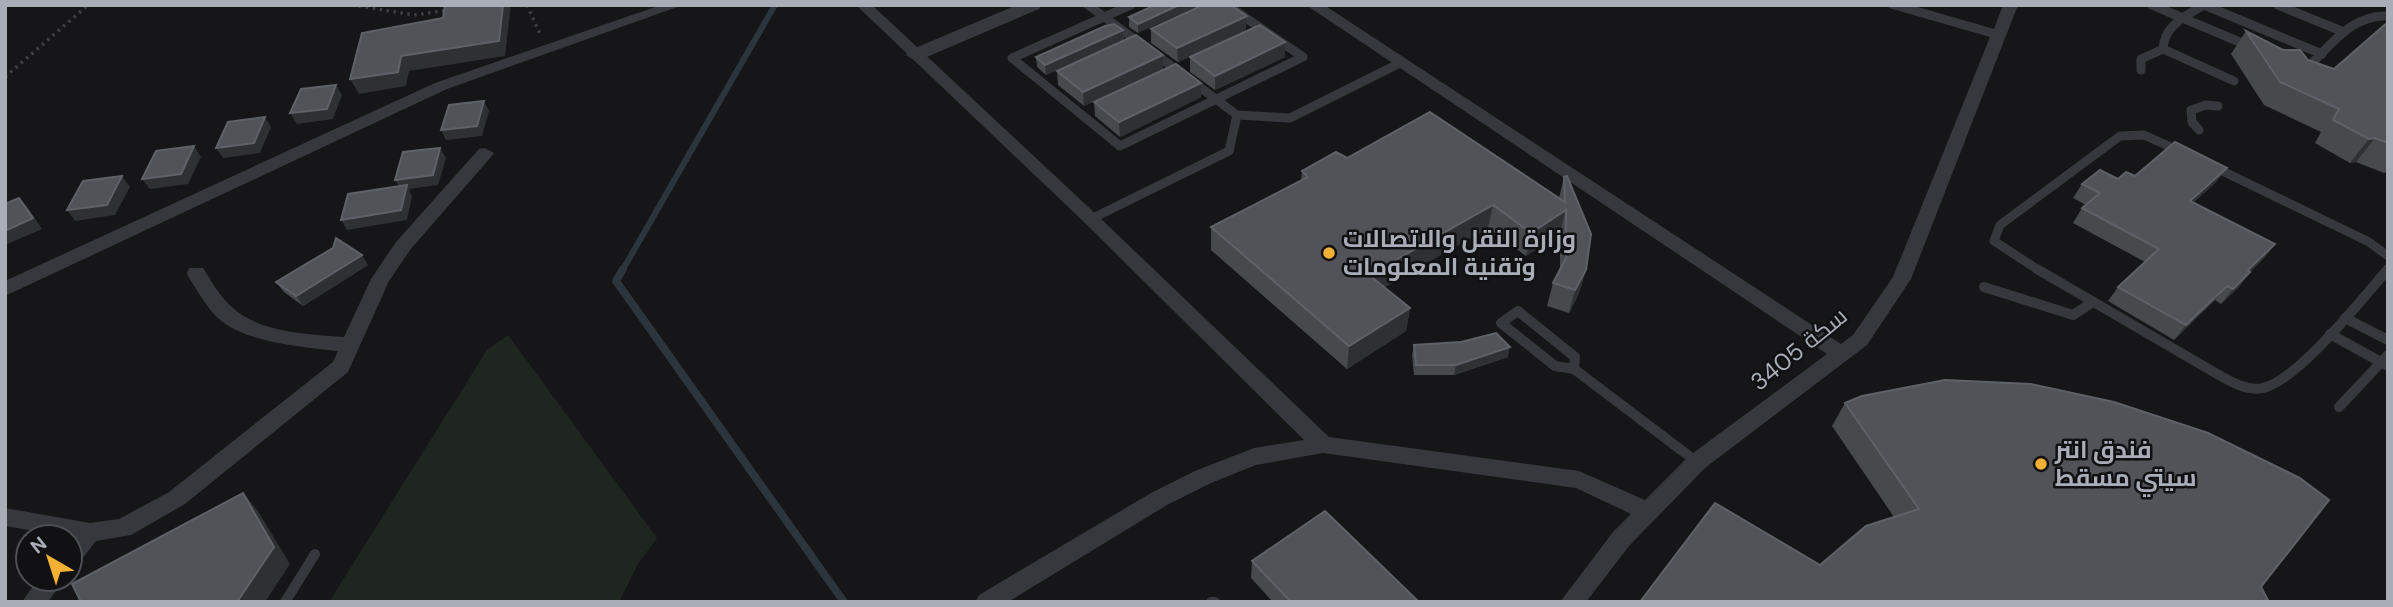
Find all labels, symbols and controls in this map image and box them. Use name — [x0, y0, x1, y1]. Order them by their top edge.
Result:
place label: وزارة النقل والاتصالات وتقنية المعلومات — [1343, 223, 1576, 282]
marker: وزارة النقل والاتصالات وتقنية المعلومات — [1321, 245, 1337, 261]
street label: سكة 3405 — [1744, 300, 1853, 397]
place label: فندق انتر سيتي مسقط — [2054, 434, 2196, 497]
marker: فندق انتر سيتي مسقط — [2033, 456, 2049, 472]
north arrow — [14, 523, 84, 593]
text: N — [25, 531, 52, 559]

